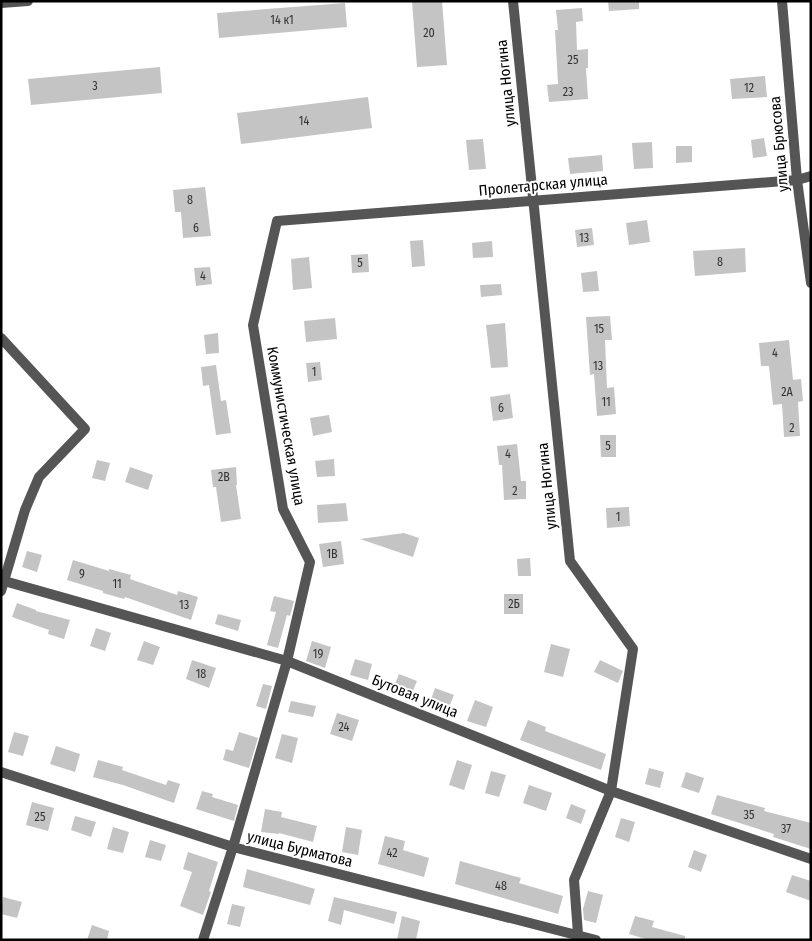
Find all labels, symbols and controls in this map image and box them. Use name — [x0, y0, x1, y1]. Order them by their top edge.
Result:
house number: 14 к1 — [270, 13, 294, 27]
house number: 20 — [423, 26, 435, 40]
street label: улица Ногина — [492, 39, 520, 127]
house number: 25 — [568, 53, 579, 67]
house number: 3 — [92, 79, 98, 93]
house number: 12 — [744, 81, 754, 95]
house number: 23 — [563, 85, 573, 99]
street label: улица Брюсова — [766, 95, 792, 193]
house number: 14 — [299, 114, 309, 128]
street label: Пролетарская улица — [478, 170, 608, 200]
house number: 8 — [187, 193, 193, 207]
house number: 6 — [193, 221, 199, 235]
house number: 13 — [579, 231, 589, 245]
house number: 8 — [717, 255, 723, 269]
house number: 5 — [357, 256, 363, 270]
house number: 4 — [200, 269, 206, 283]
house number: 15 — [594, 322, 605, 336]
street label: Коммунистическая улица — [263, 345, 309, 507]
house number: 4 — [772, 346, 778, 360]
house number: 13 — [593, 359, 603, 373]
house number: 1 — [312, 365, 316, 379]
house number: 2А — [781, 385, 793, 399]
house number: 11 — [601, 395, 611, 409]
house number: 6 — [498, 401, 504, 415]
house number: 2 — [789, 421, 795, 435]
house number: 5 — [605, 439, 611, 453]
street label: улица Ногина — [533, 442, 561, 530]
house number: 4 — [505, 447, 511, 461]
house number: 2В — [218, 470, 230, 484]
house number: 2 — [512, 484, 518, 498]
house number: 1 — [616, 510, 620, 524]
house number: 1В — [326, 547, 338, 561]
house number: 9 — [79, 567, 85, 581]
house number: 11 — [112, 577, 122, 591]
house number: 2Б — [508, 597, 520, 611]
house number: 13 — [179, 598, 189, 612]
house number: 19 — [313, 647, 323, 661]
house number: 18 — [196, 667, 206, 681]
street label: Бутовая улица — [369, 671, 461, 721]
house number: 24 — [339, 720, 350, 734]
house number: 35 — [744, 808, 755, 822]
house number: 25 — [35, 810, 46, 824]
house number: 37 — [781, 822, 791, 836]
street label: улица Бурматова — [245, 827, 355, 871]
house number: 42 — [387, 846, 397, 860]
house number: 48 — [495, 879, 507, 893]

